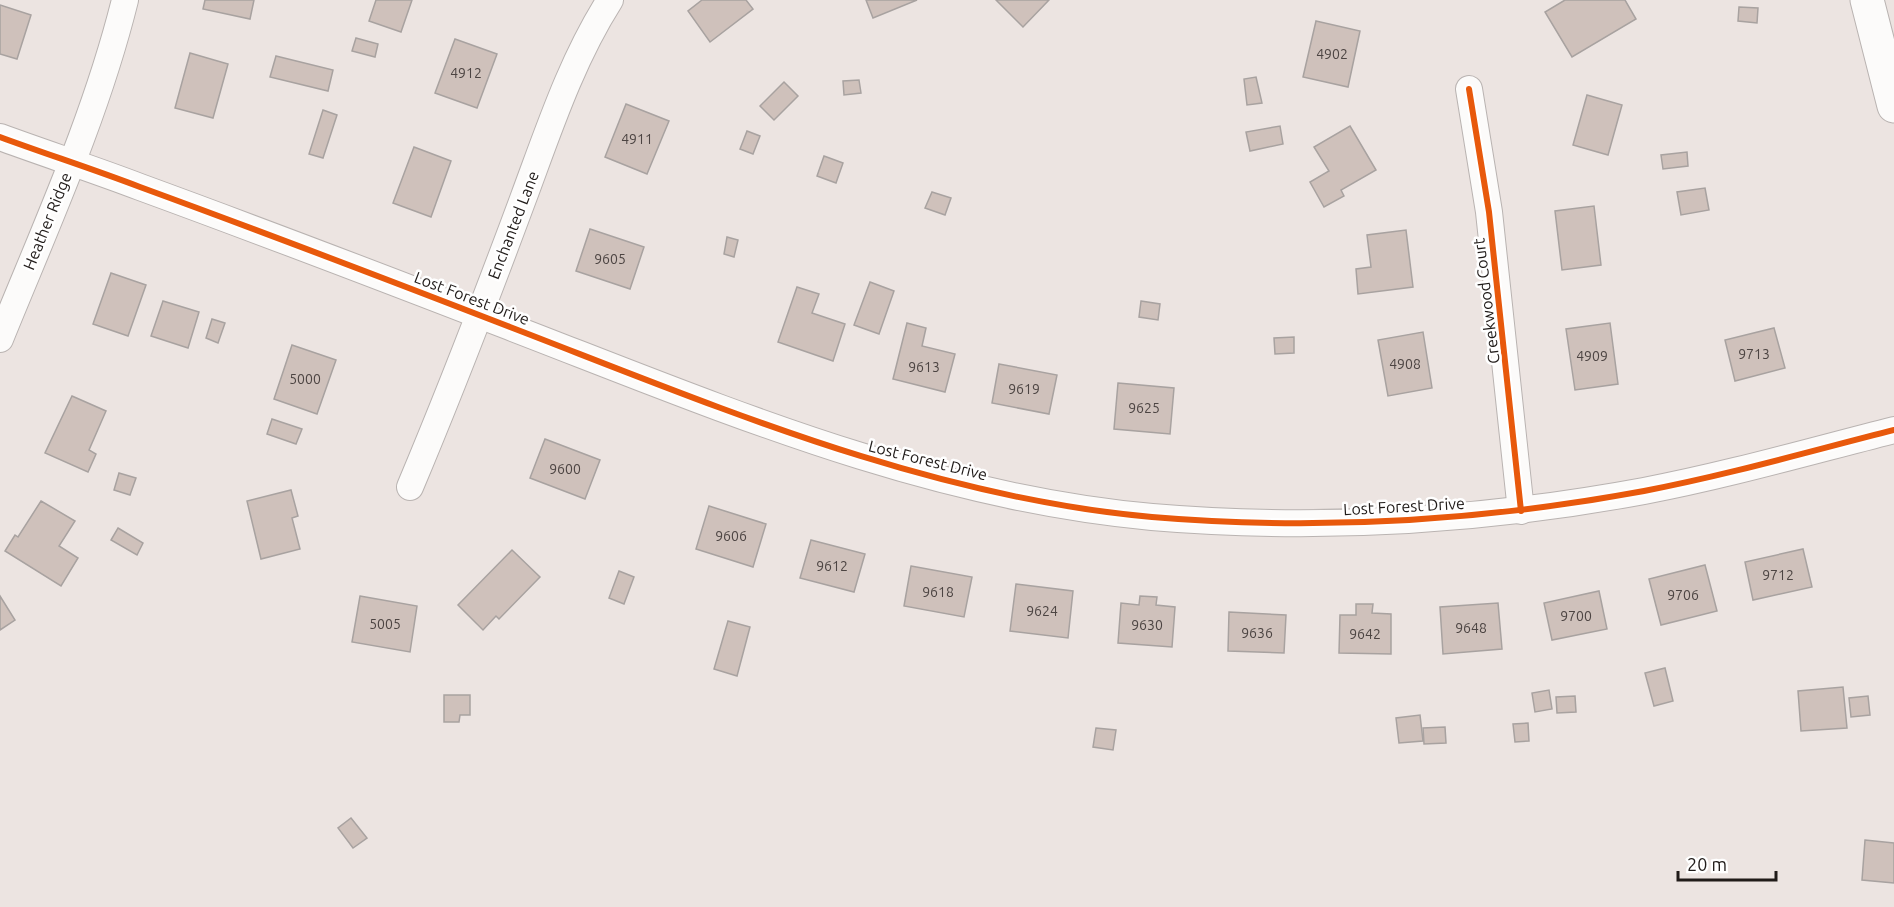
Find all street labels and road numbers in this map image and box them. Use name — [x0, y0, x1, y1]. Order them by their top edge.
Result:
street label: Enchanted Lane — [484, 168, 542, 282]
street label: Heather Ridge — [19, 170, 75, 272]
street label: Creekwood Court — [1469, 236, 1503, 365]
street label: Lost Forest Drive — [412, 268, 532, 328]
street label: Lost Forest Drive — [867, 437, 989, 483]
street label: Lost Forest Drive — [1343, 494, 1465, 518]

